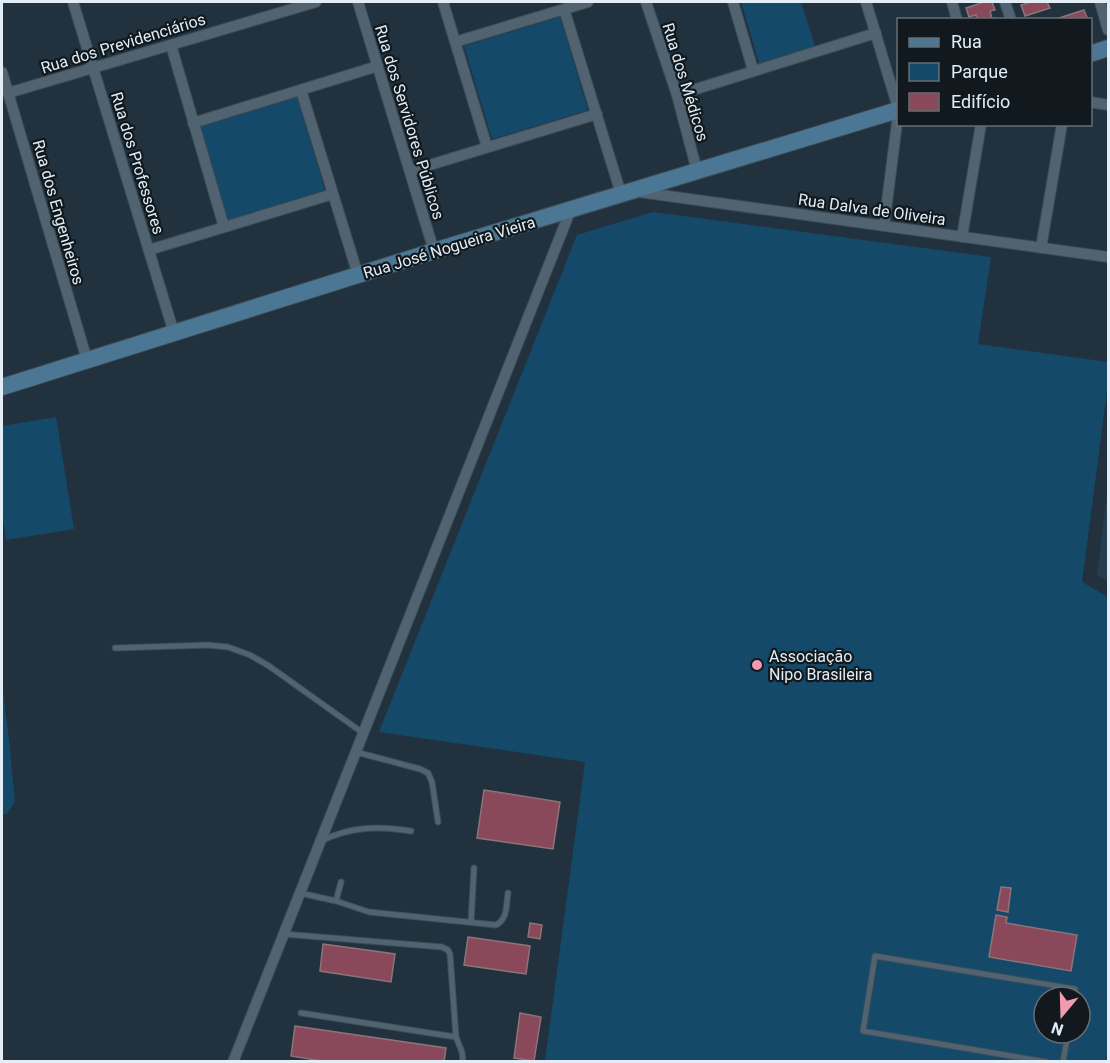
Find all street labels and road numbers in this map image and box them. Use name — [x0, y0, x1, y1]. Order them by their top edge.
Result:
street label: Rua dos Previdenciários — [39, 9, 208, 78]
street label: Rua dos Médicos — [658, 21, 713, 144]
street label: Rua dos Servidores Públicos — [371, 23, 448, 222]
street label: Rua dos Professores — [107, 90, 168, 237]
street label: Rua dos Engenheiros — [29, 138, 88, 287]
street label: Rua Dalva de Oliveira — [797, 190, 947, 229]
street label: Rua José Nogueira Vieira — [361, 212, 537, 283]

